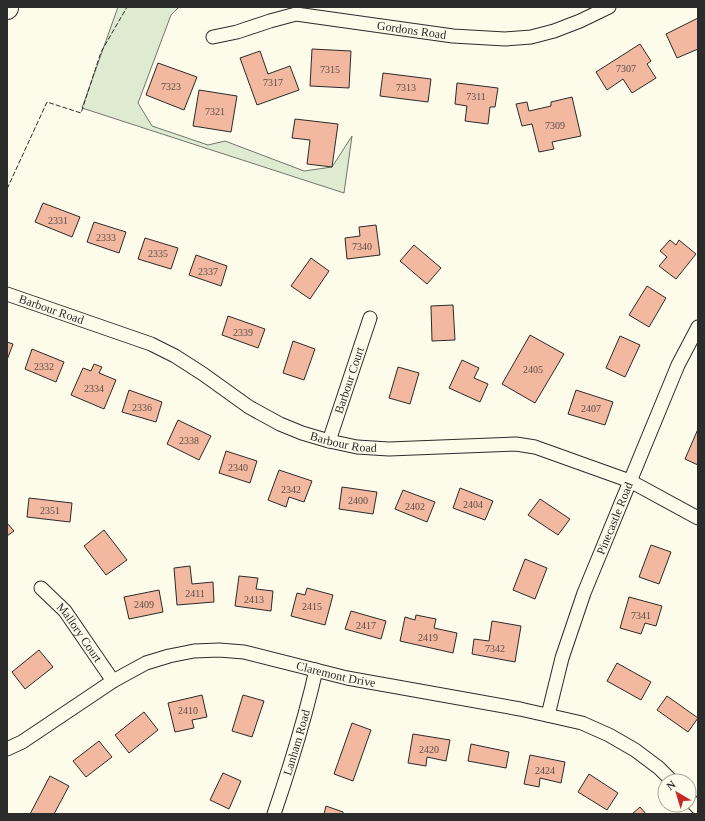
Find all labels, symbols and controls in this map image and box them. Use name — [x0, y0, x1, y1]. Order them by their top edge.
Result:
street label: Gordons Road — [376, 18, 447, 42]
house number: 7307 — [616, 63, 636, 74]
house number: 7315 — [320, 64, 340, 75]
house number: 7317 — [263, 77, 283, 88]
house number: 7323 — [161, 81, 181, 92]
house number: 7313 — [396, 82, 416, 93]
house number: 7311 — [466, 91, 486, 102]
house number: 7321 — [205, 106, 225, 117]
house number: 7309 — [545, 120, 565, 131]
house number: 2331 — [48, 215, 68, 226]
house number: 2333 — [96, 232, 116, 243]
house number: 7340 — [352, 241, 372, 252]
house number: 2335 — [148, 248, 168, 259]
house number: 2337 — [198, 266, 218, 277]
street label: Barbour Road — [17, 292, 86, 327]
house number: 2339 — [233, 327, 253, 338]
street label: Barbour Court — [332, 344, 367, 416]
house number: 2332 — [34, 361, 54, 372]
house number: 2405 — [523, 364, 543, 375]
house number: 2334 — [84, 383, 104, 394]
house number: 2336 — [132, 402, 152, 413]
house number: 2407 — [581, 403, 601, 414]
street label: Barbour Road — [309, 429, 377, 455]
house number: 2338 — [179, 435, 199, 446]
house number: 2340 — [228, 462, 248, 473]
street label: Pinecastle Road — [594, 480, 636, 557]
house number: 2342 — [281, 484, 301, 495]
house number: 2400 — [348, 495, 368, 506]
house number: 2404 — [463, 499, 483, 510]
house number: 2402 — [405, 501, 425, 512]
house number: 2351 — [40, 505, 60, 516]
house number: 2411 — [185, 588, 205, 599]
house number: 2413 — [244, 594, 264, 605]
house number: 2409 — [134, 599, 154, 610]
street label: Mallory Court — [54, 600, 105, 665]
house number: 2415 — [302, 601, 322, 612]
house number: 7341 — [631, 610, 651, 621]
house number: 2417 — [356, 620, 376, 631]
house number: 2419 — [418, 632, 438, 643]
house number: 7342 — [485, 643, 505, 654]
street label: Claremont Drive — [295, 658, 377, 690]
house number: 2410 — [178, 705, 198, 716]
street label: Lanham Road — [280, 708, 313, 777]
house number: 2420 — [419, 744, 439, 755]
house number: 2424 — [535, 765, 555, 776]
north arrow — [657, 773, 697, 813]
text: N — [664, 778, 678, 792]

